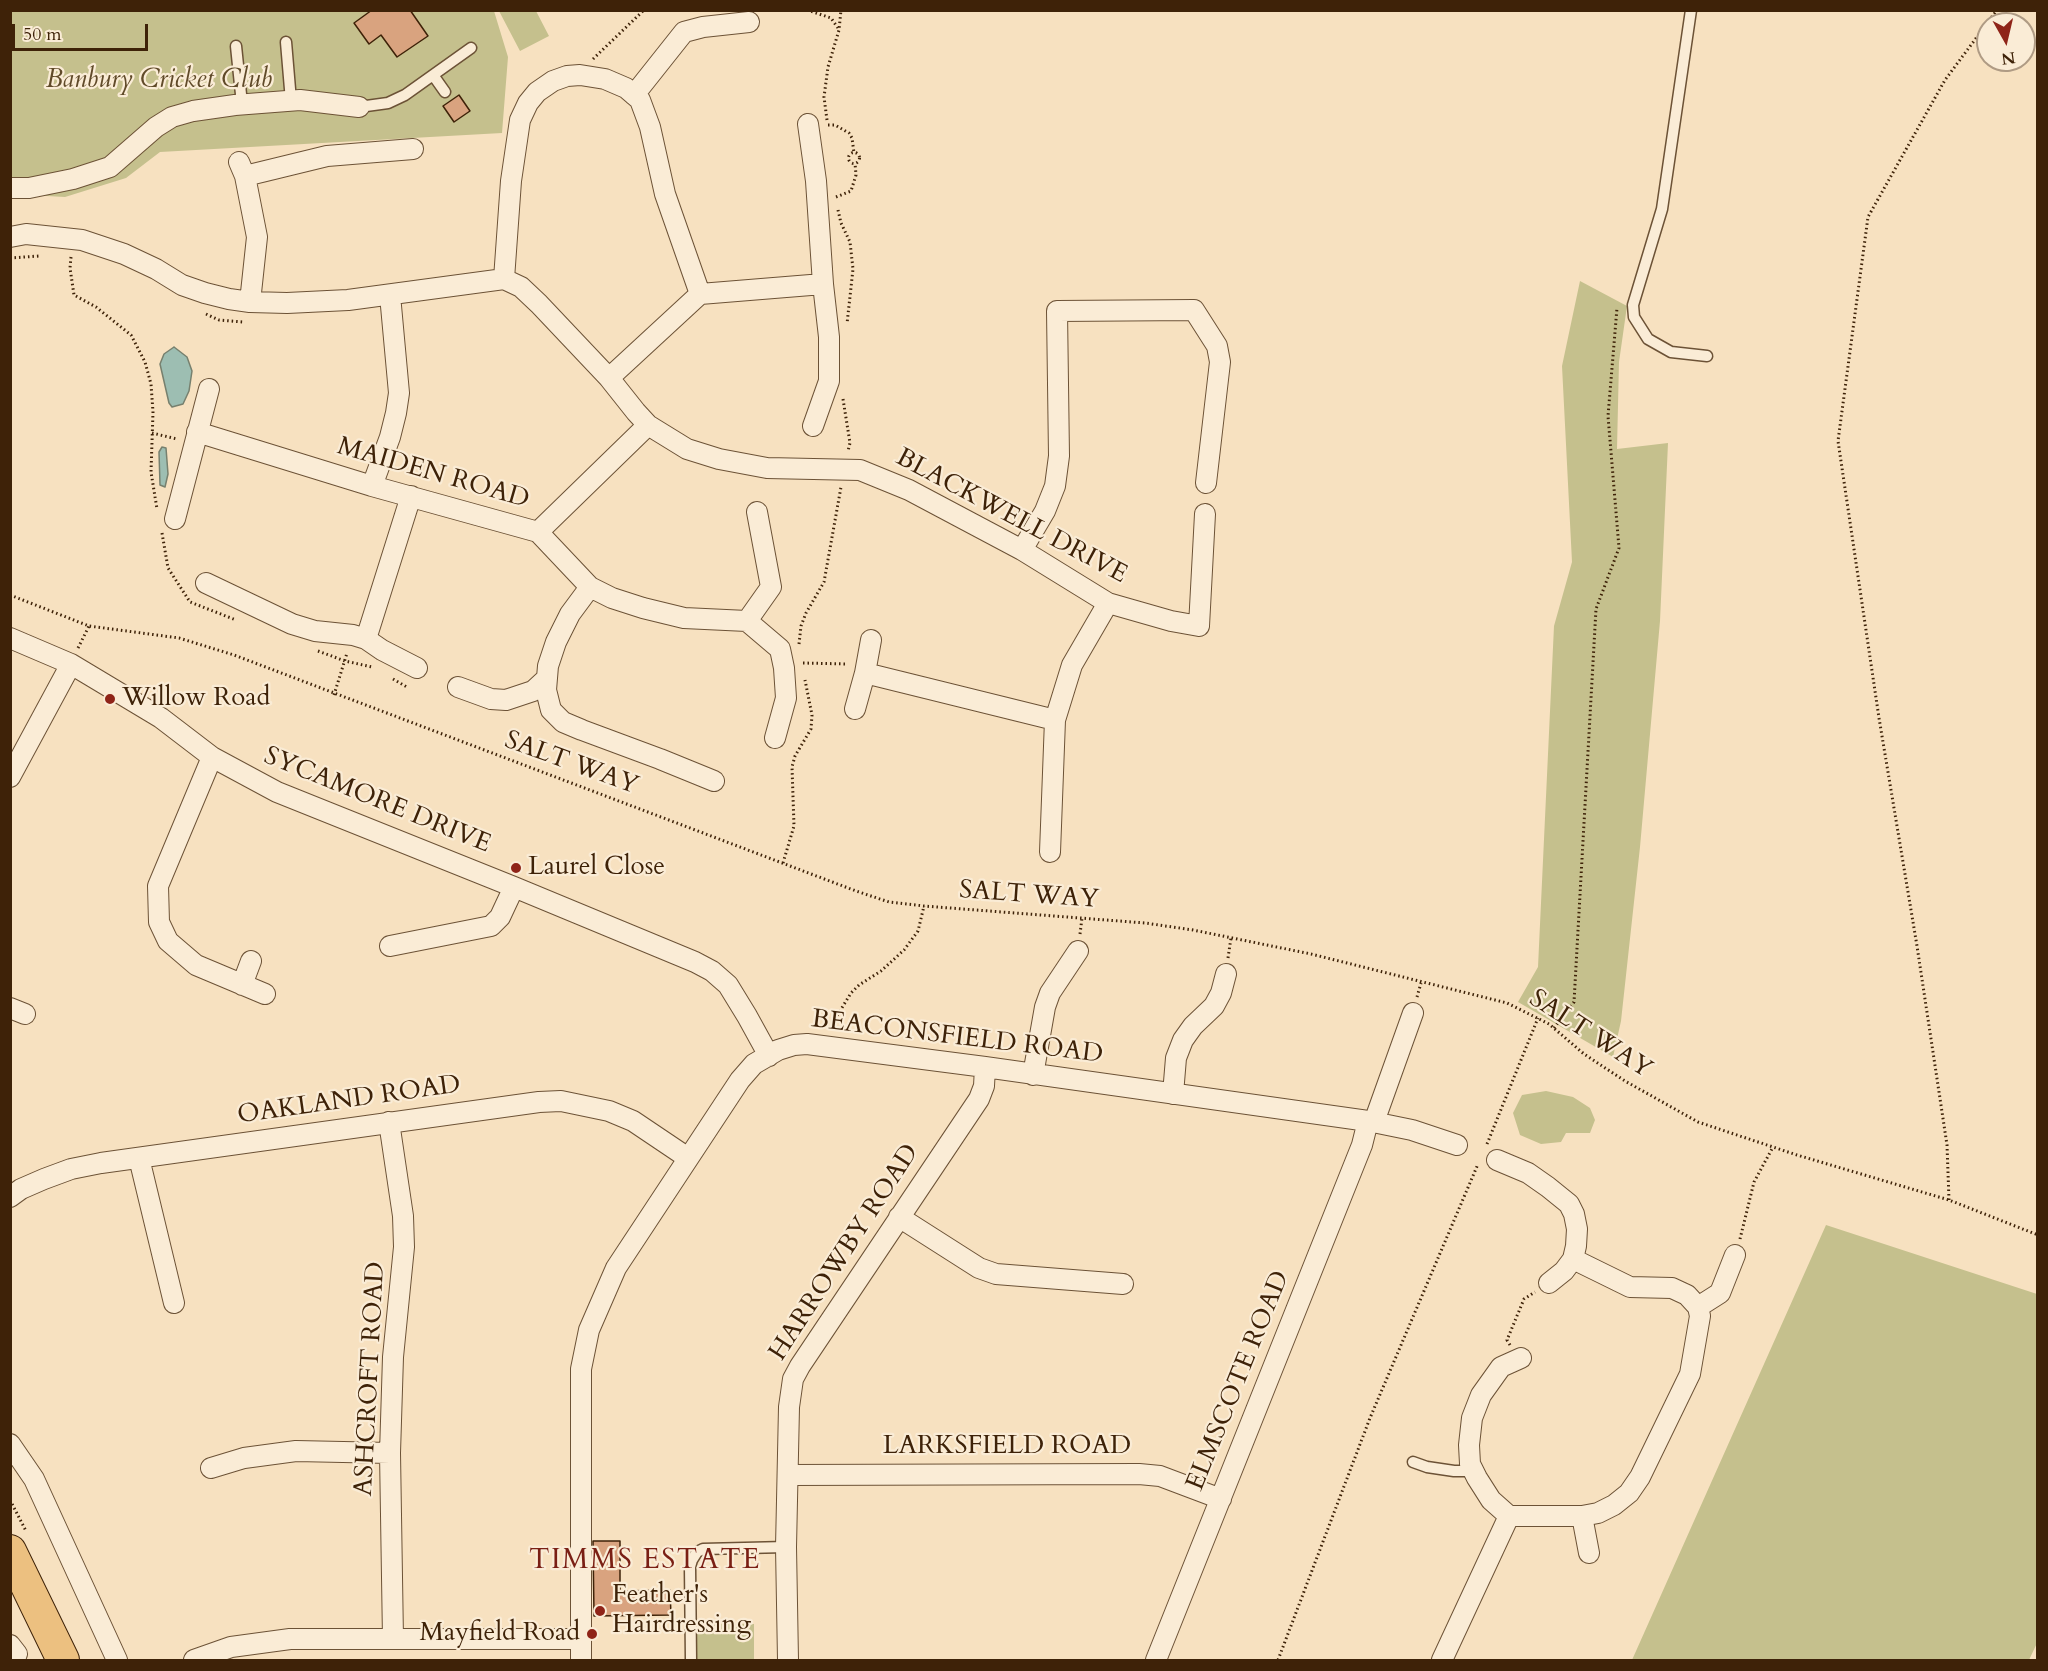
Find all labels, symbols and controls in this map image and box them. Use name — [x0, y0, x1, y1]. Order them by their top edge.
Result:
scale bar — [15, 12, 152, 50]
north arrow — [1976, 12, 2036, 72]
text: 50 m — [23, 22, 62, 47]
text: N — [2000, 46, 2017, 70]
park label: Banbury Cricket Club — [46, 65, 272, 97]
street label: MAIDEN ROAD — [333, 432, 533, 516]
street label: BLACKWELL DRIVE — [890, 443, 1132, 591]
place label: Willow Road — [122, 683, 270, 715]
marker: Willow Road — [103, 692, 117, 706]
street label: SALT WAY — [500, 725, 642, 803]
street label: SYCAMORE DRIVE — [259, 741, 495, 861]
place label: Laurel Close — [528, 852, 665, 884]
marker: Laurel Close — [509, 861, 523, 875]
street label: SALT WAY — [958, 876, 1100, 916]
street label: SALT WAY — [1523, 984, 1657, 1086]
street label: BEACONSFIELD ROAD — [809, 1005, 1105, 1071]
street label: OAKLAND ROAD — [235, 1070, 463, 1132]
street label: HARROWBY ROAD — [763, 1139, 927, 1367]
street label: ASHCROFT ROAD — [349, 1261, 393, 1497]
street label: ELMSCOTE ROAD — [1181, 1267, 1297, 1495]
street label: LARKSFIELD ROAD — [883, 1431, 1131, 1463]
district label: TIMMS ESTATE — [529, 1545, 761, 1579]
place label: Feather's Hairdressing — [612, 1580, 751, 1642]
marker: Feather's Hairdressing — [593, 1604, 607, 1618]
place label: Mayfield Road — [420, 1618, 580, 1650]
marker: Mayfield Road — [585, 1627, 599, 1641]

